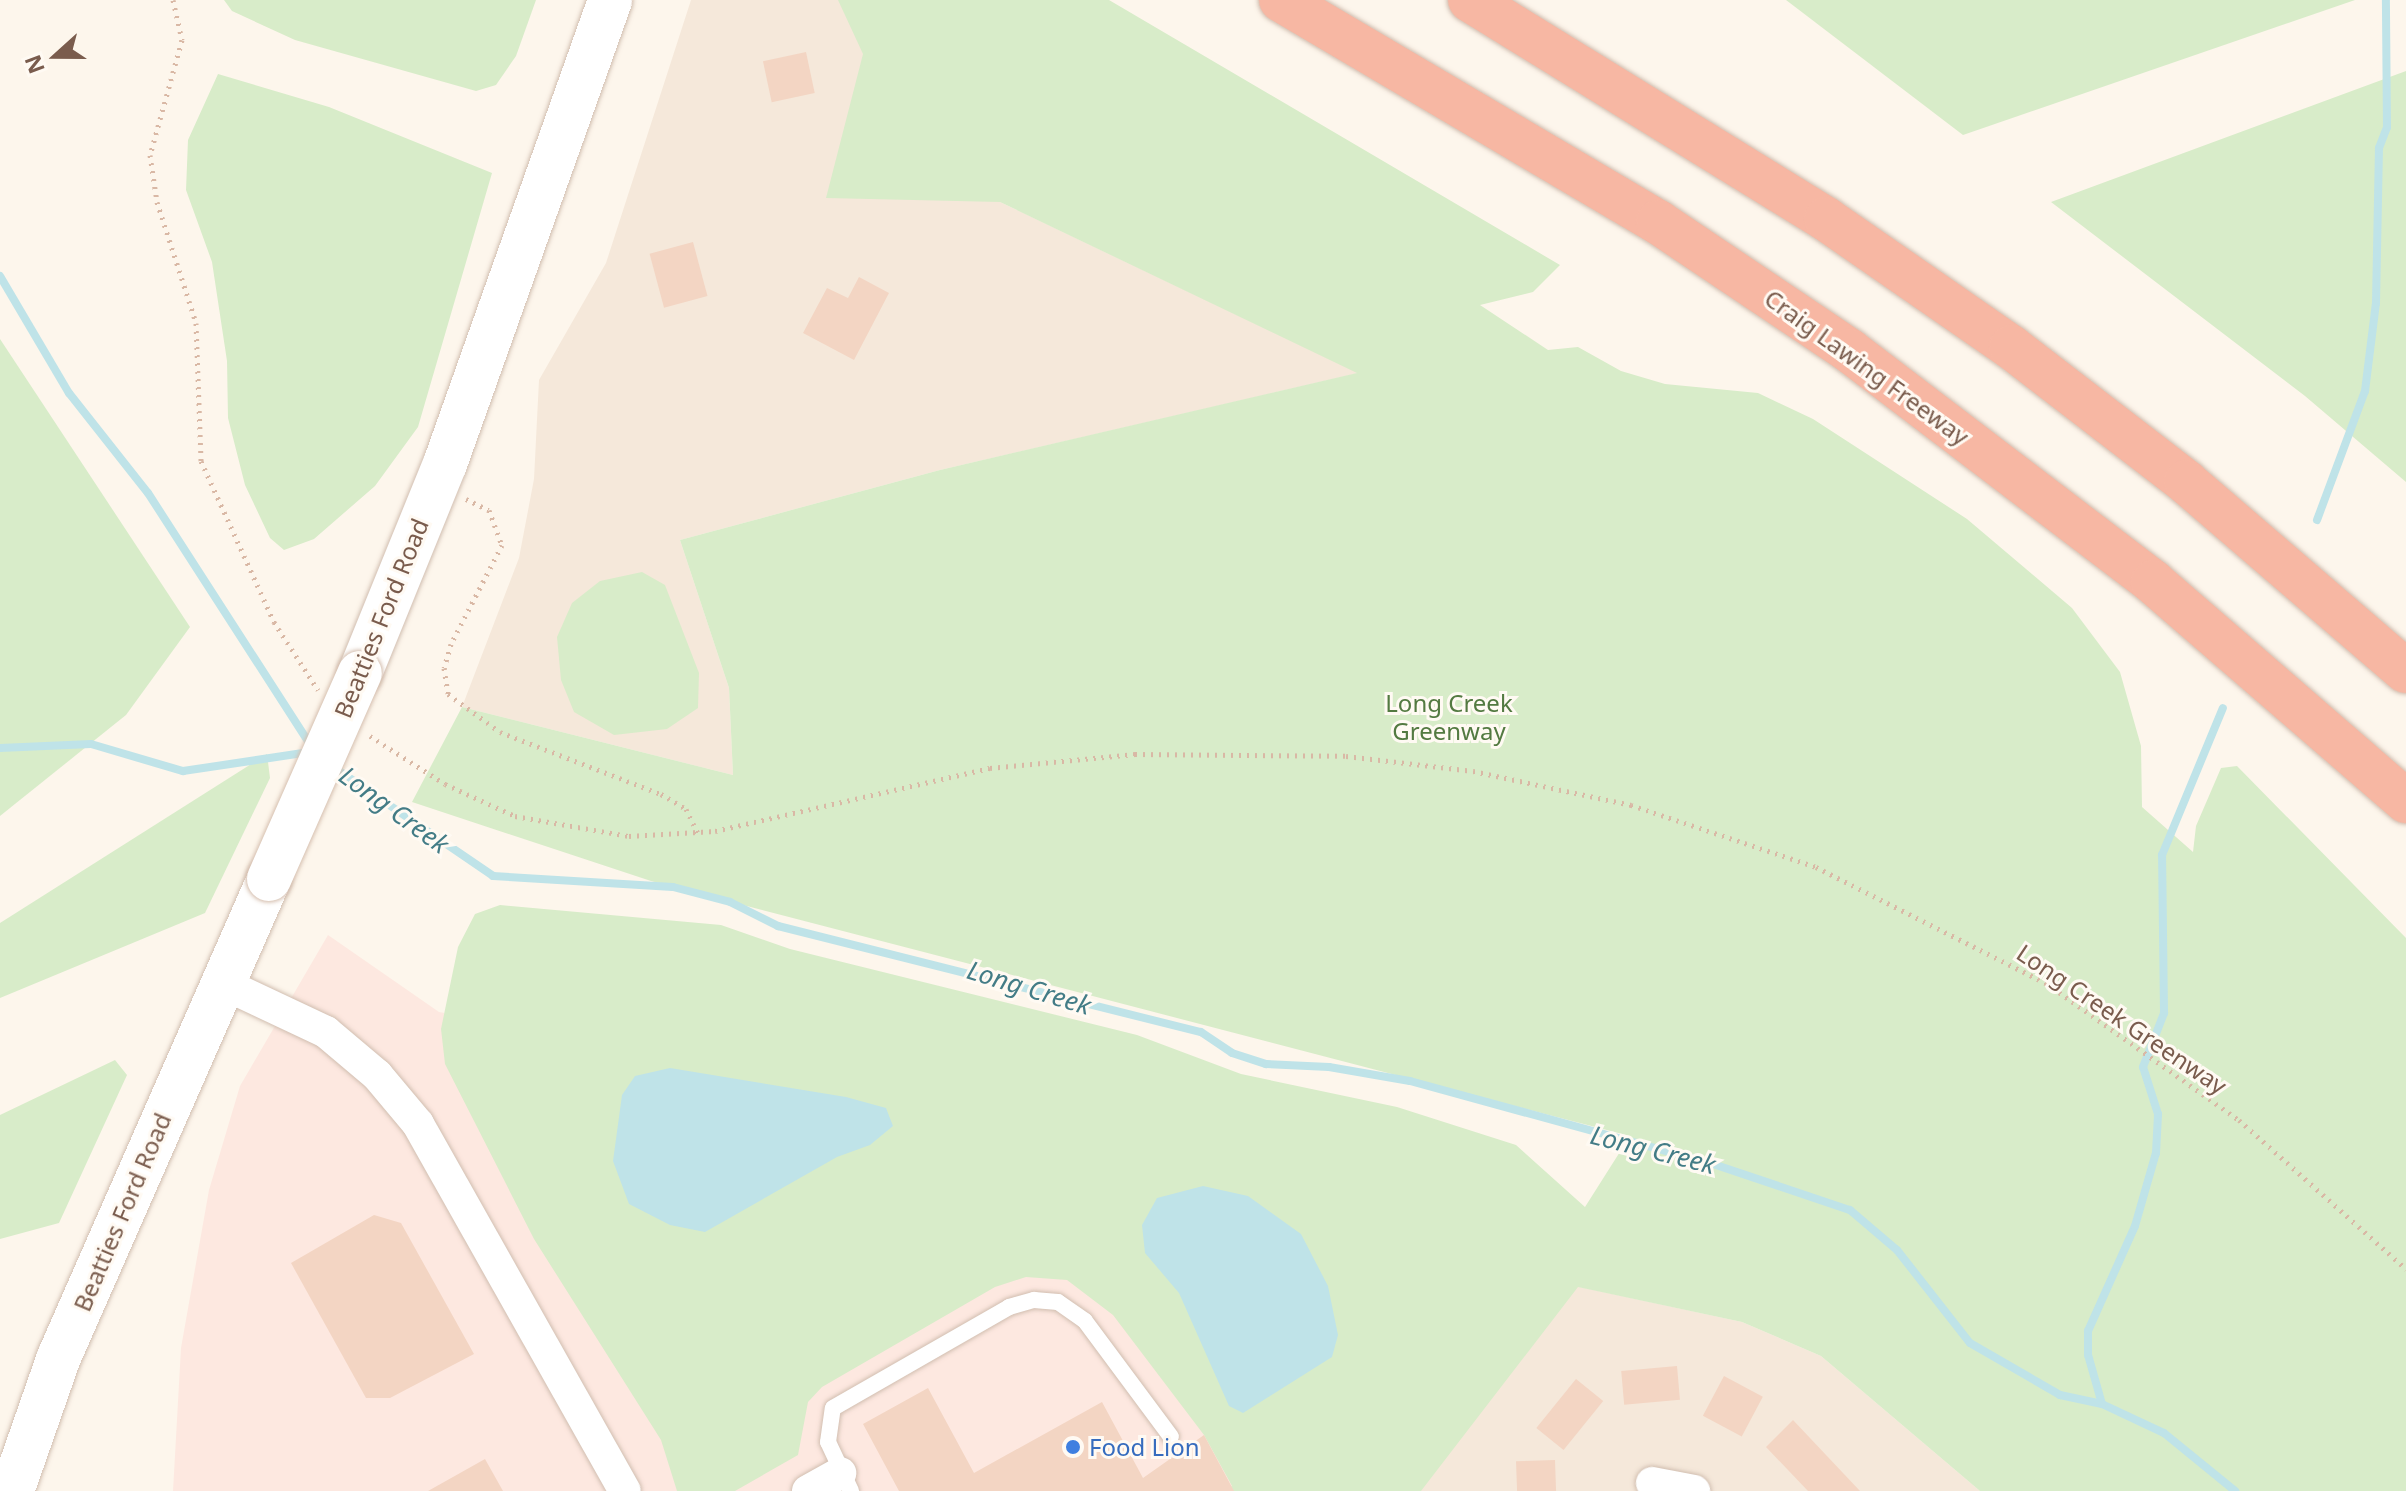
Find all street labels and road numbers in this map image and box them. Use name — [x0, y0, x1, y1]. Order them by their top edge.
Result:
street label: Craig Lawing Freeway — [1759, 283, 1975, 451]
street label: Beatties Ford Road — [328, 514, 434, 722]
street label: Long Creek Greenway — [2012, 938, 2232, 1100]
street label: Beatties Ford Road — [67, 1109, 177, 1315]

